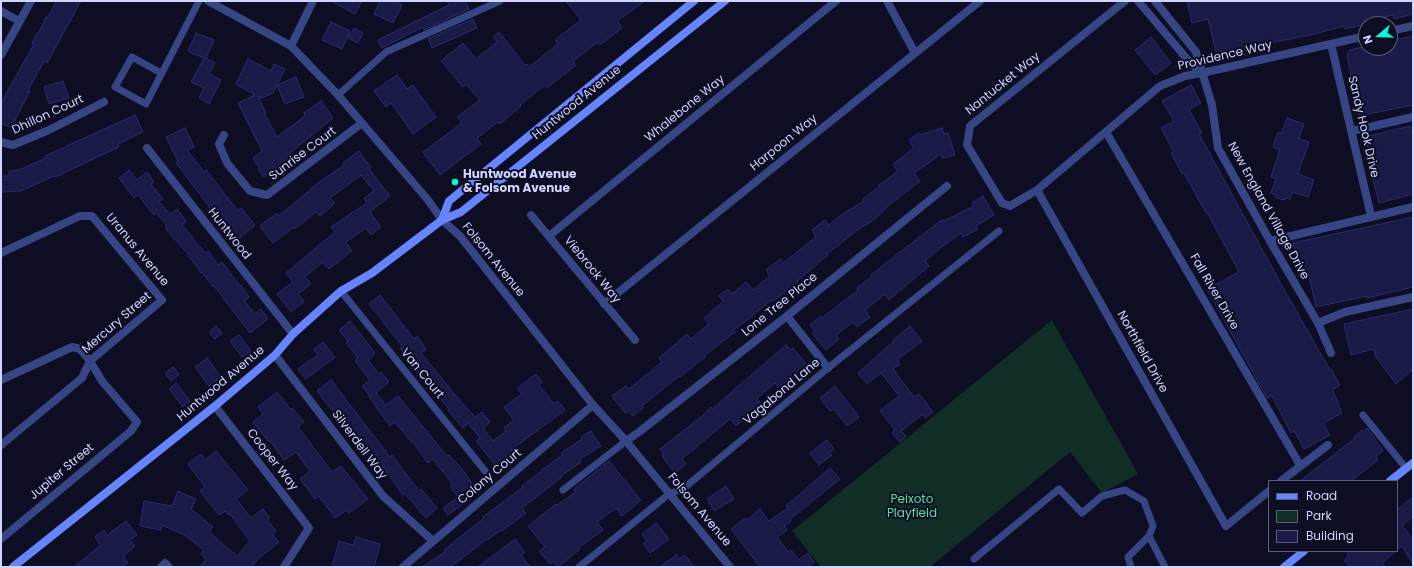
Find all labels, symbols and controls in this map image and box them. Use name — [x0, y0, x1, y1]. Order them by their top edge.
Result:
north arrow — [1358, 16, 1398, 56]
text: N — [1359, 33, 1377, 46]
street label: Providence Way — [1176, 38, 1274, 74]
street label: Nantucket Way — [963, 50, 1043, 118]
street label: Huntwood Avenue — [530, 63, 624, 143]
street label: Whalebone Way — [642, 72, 728, 146]
street label: Sandy Hook Drive — [1344, 75, 1382, 179]
street label: Dhillon Court — [10, 92, 86, 138]
street label: Harpoon Way — [748, 112, 820, 174]
street label: Sunrise Court — [267, 124, 339, 184]
street label: New England Village Drive — [1224, 140, 1312, 282]
place label: Huntwood Avenue & Folsom Avenue — [463, 168, 577, 196]
marker: Huntwood Avenue & Folsom Avenue — [450, 177, 460, 187]
street label: Huntwood — [204, 205, 254, 263]
street label: Uranus Avenue — [102, 211, 172, 289]
street label: Folsom Avenue — [459, 220, 527, 300]
street label: Viebrock Way — [561, 234, 623, 306]
street label: Fall River Drive — [1186, 251, 1242, 333]
street label: Lone Tree Place — [739, 270, 821, 340]
street label: Mercury Street — [80, 289, 154, 357]
street label: Northfield Drive — [1114, 309, 1170, 395]
street label: Huntwood Avenue — [174, 343, 268, 425]
street label: Van Court — [397, 346, 447, 402]
street label: Vagabond Lane — [741, 356, 823, 428]
street label: Silverdell Way — [328, 408, 390, 482]
street label: Cooper Way — [243, 426, 301, 494]
street label: Jupiter Street — [27, 441, 97, 503]
street label: Colony Court — [455, 446, 525, 508]
street label: Folsom Avenue — [664, 470, 734, 550]
legend — [1268, 480, 1398, 552]
text: Road — [1306, 487, 1337, 504]
park label: Peixoto Playfield — [887, 493, 937, 521]
text: Park — [1306, 507, 1332, 524]
text: Building — [1306, 527, 1354, 544]

